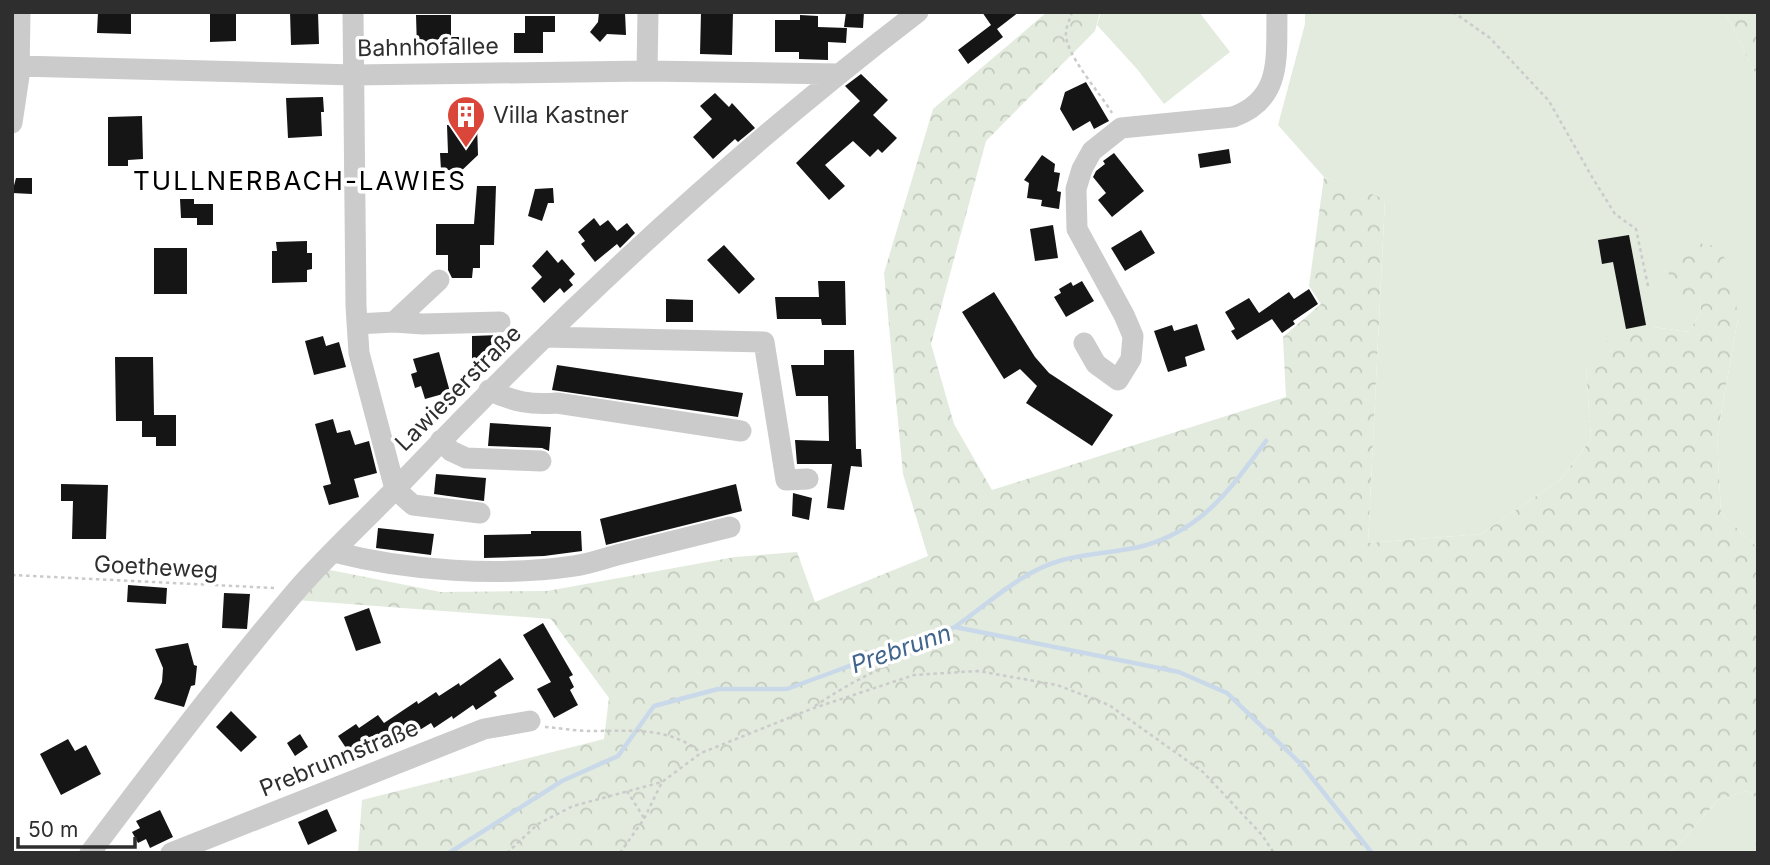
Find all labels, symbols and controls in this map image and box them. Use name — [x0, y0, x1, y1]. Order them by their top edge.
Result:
street label: Bahnhofallee — [357, 32, 499, 62]
building icon: Villa Kastner — [445, 94, 487, 149]
place label: Villa Kastner — [493, 101, 629, 129]
district label: TULLNERBACH-LAWIES — [133, 165, 467, 196]
street label: Lawieserstraße — [389, 319, 527, 457]
street label: Goetheweg — [93, 550, 219, 584]
water label: Prebrunn — [847, 618, 955, 679]
street label: Prebrunnstraße — [256, 713, 422, 803]
scale bar — [18, 806, 135, 850]
text: 50 m — [28, 817, 78, 842]

